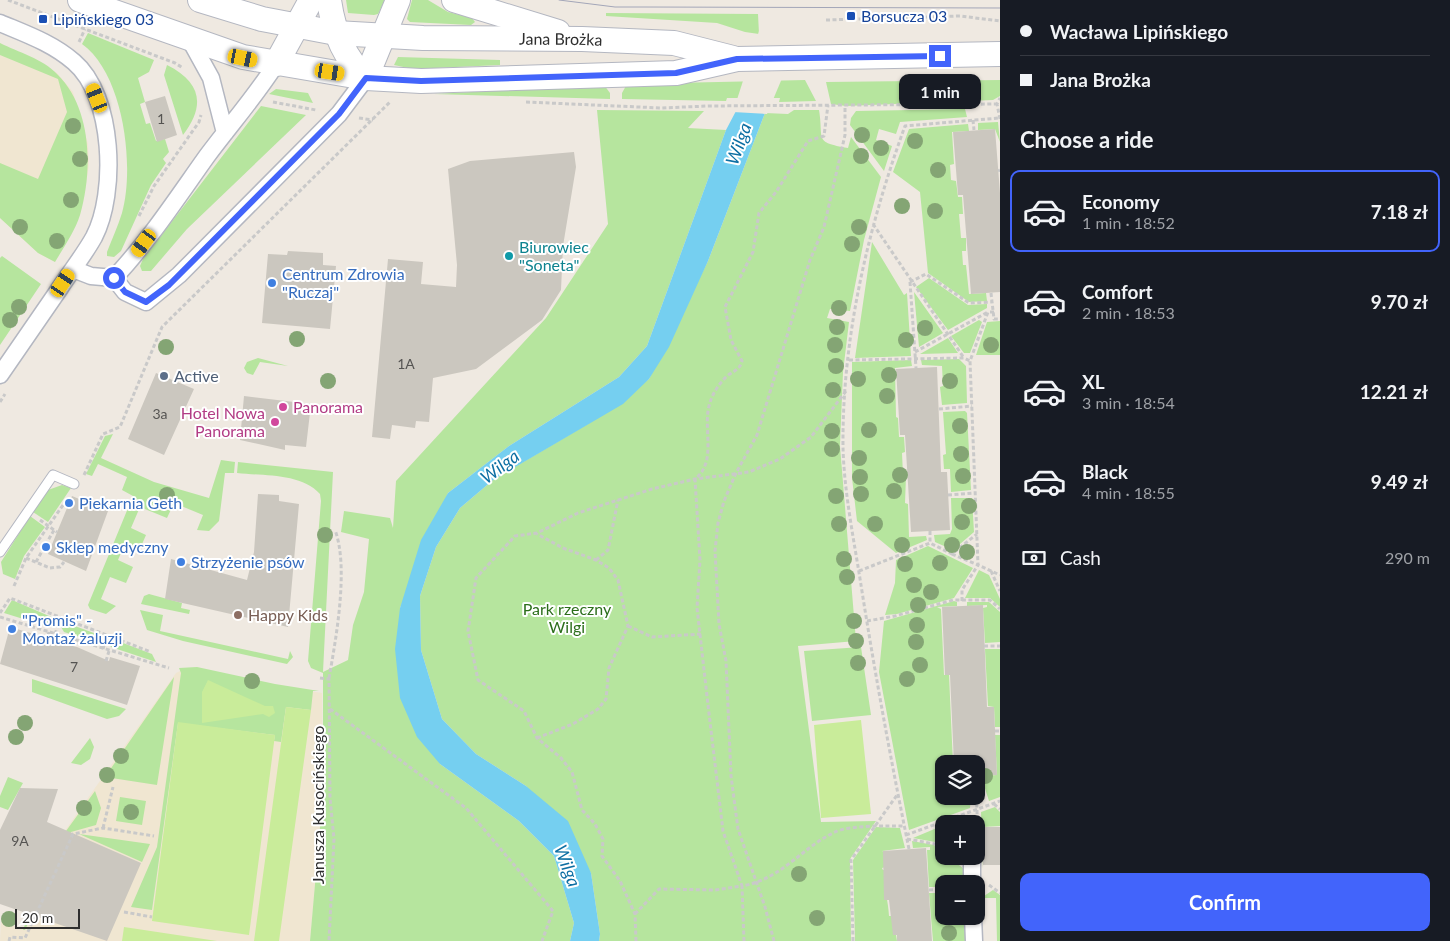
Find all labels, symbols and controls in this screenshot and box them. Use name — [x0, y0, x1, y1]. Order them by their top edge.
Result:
place label: Borsucza 03 — [861, 6, 947, 25]
place label: Lipińskiego 03 — [53, 9, 154, 28]
marker: Borsucza 03 — [845, 10, 857, 22]
marker: Lipińskiego 03 — [37, 13, 49, 25]
text: Wacława Lipińskiego — [1050, 20, 1228, 43]
street label: Jana Brożka — [519, 29, 603, 49]
route end — [929, 45, 951, 67]
car — [226, 48, 259, 68]
car — [314, 62, 345, 82]
text: Jana Brożka — [1050, 68, 1151, 91]
callout: 1 min — [899, 74, 981, 108]
car — [84, 81, 109, 115]
text: 1 min — [920, 82, 960, 101]
house number: 1 — [157, 110, 165, 127]
water label: Wilga — [720, 120, 756, 168]
text: Choose a ride — [1020, 126, 1154, 153]
icon: car — [1022, 189, 1067, 234]
text: Economy — [1082, 190, 1160, 213]
text: 7.18 zł — [1371, 200, 1428, 223]
text: 1 min · 18:52 — [1082, 213, 1175, 232]
car — [129, 226, 158, 260]
place label: Biurowiec "Soneta" — [519, 237, 589, 274]
marker: Biurowiec "Soneta" — [503, 250, 515, 262]
place label: Centrum Zdrowia "Ruczaj" — [282, 264, 405, 301]
car — [48, 266, 77, 300]
route start — [103, 267, 125, 289]
marker: Centrum Zdrowia "Ruczaj" — [266, 277, 278, 289]
icon: car — [1022, 279, 1067, 324]
text: Comfort — [1082, 280, 1153, 303]
text: 9.70 zł — [1371, 290, 1428, 313]
text: 2 min · 18:53 — [1082, 303, 1175, 322]
house number: 1A — [397, 355, 415, 372]
place label: Active — [174, 366, 219, 385]
icon: car — [1022, 369, 1067, 414]
marker: Active — [158, 370, 170, 382]
text: XL — [1082, 370, 1105, 393]
text: 12.21 zł — [1360, 380, 1428, 403]
text: 3 min · 18:54 — [1082, 393, 1175, 412]
place label: Panorama — [293, 397, 363, 416]
marker: Panorama — [277, 401, 289, 413]
place label: Hotel Nowa Panorama — [181, 403, 265, 440]
house number: 3a — [152, 405, 168, 422]
marker: Hotel Nowa Panorama — [269, 416, 281, 428]
water label: Wilga — [476, 444, 523, 488]
icon: car — [1022, 459, 1067, 504]
text: Black — [1082, 460, 1128, 483]
text: 9.49 zł — [1371, 470, 1428, 493]
text: 4 min · 18:55 — [1082, 483, 1175, 502]
place label: Piekarnia Geth — [79, 493, 182, 512]
marker: Piekarnia Geth — [63, 497, 75, 509]
place label: Sklep medyczny — [56, 537, 169, 556]
marker: Sklep medyczny — [40, 541, 52, 553]
icon: cash — [1020, 544, 1048, 572]
text: Cash — [1060, 546, 1101, 569]
text: 290 m — [1385, 548, 1430, 567]
place label: Strzyżenie psów — [191, 552, 305, 571]
marker: Strzyżenie psów — [175, 556, 187, 568]
park label: Park rzeczny Wilgi — [523, 599, 612, 636]
place label: Happy Kids — [248, 605, 328, 624]
marker: Happy Kids — [232, 609, 244, 621]
place label: "Promis" - Montaż żaluzji — [22, 610, 122, 647]
marker: "Promis" - Montaż żaluzji — [6, 623, 18, 635]
house number: 7 — [70, 658, 78, 675]
street label: Janusza Kusocińskiego — [308, 726, 327, 884]
map controls — [935, 755, 985, 925]
button: layers — [935, 755, 985, 805]
button: + — [935, 815, 985, 865]
house number: 9A — [11, 832, 29, 849]
water label: Wilga — [550, 842, 586, 890]
button: Confirm — [1020, 873, 1430, 931]
button: − — [935, 875, 985, 925]
scale bar — [15, 906, 80, 929]
text: 20 m — [22, 909, 53, 926]

